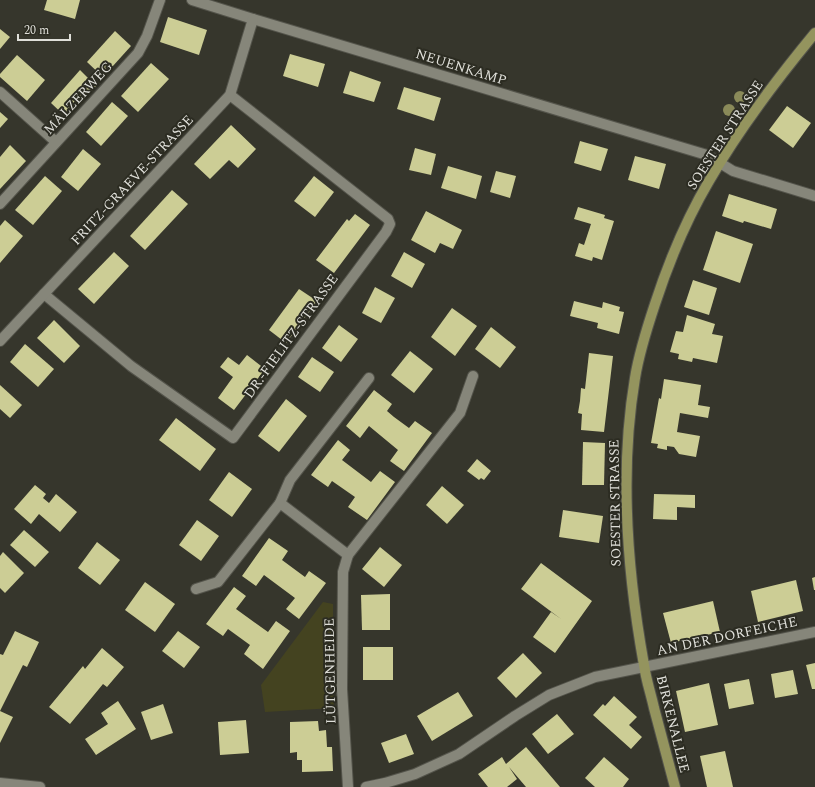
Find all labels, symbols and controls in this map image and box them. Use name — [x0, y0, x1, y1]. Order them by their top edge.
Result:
scale bar — [18, 16, 70, 42]
text: 20 m — [24, 21, 49, 40]
street label: NEUENKAMP — [413, 43, 509, 91]
street label: MÄLZERWEG — [38, 57, 118, 139]
street label: SOESTER STRASSE — [682, 76, 768, 194]
street label: FRITZ-GRAEVE-STRASSE — [66, 110, 198, 250]
street label: DR.-FIELITZ-STRASSE — [239, 269, 343, 403]
street label: SOESTER STRASSE — [603, 439, 627, 567]
street label: AN DER DORFEICHE — [655, 611, 799, 661]
street label: LÜTGENHEIDE — [319, 618, 341, 724]
street label: BIRKENALLEE — [651, 673, 695, 775]

